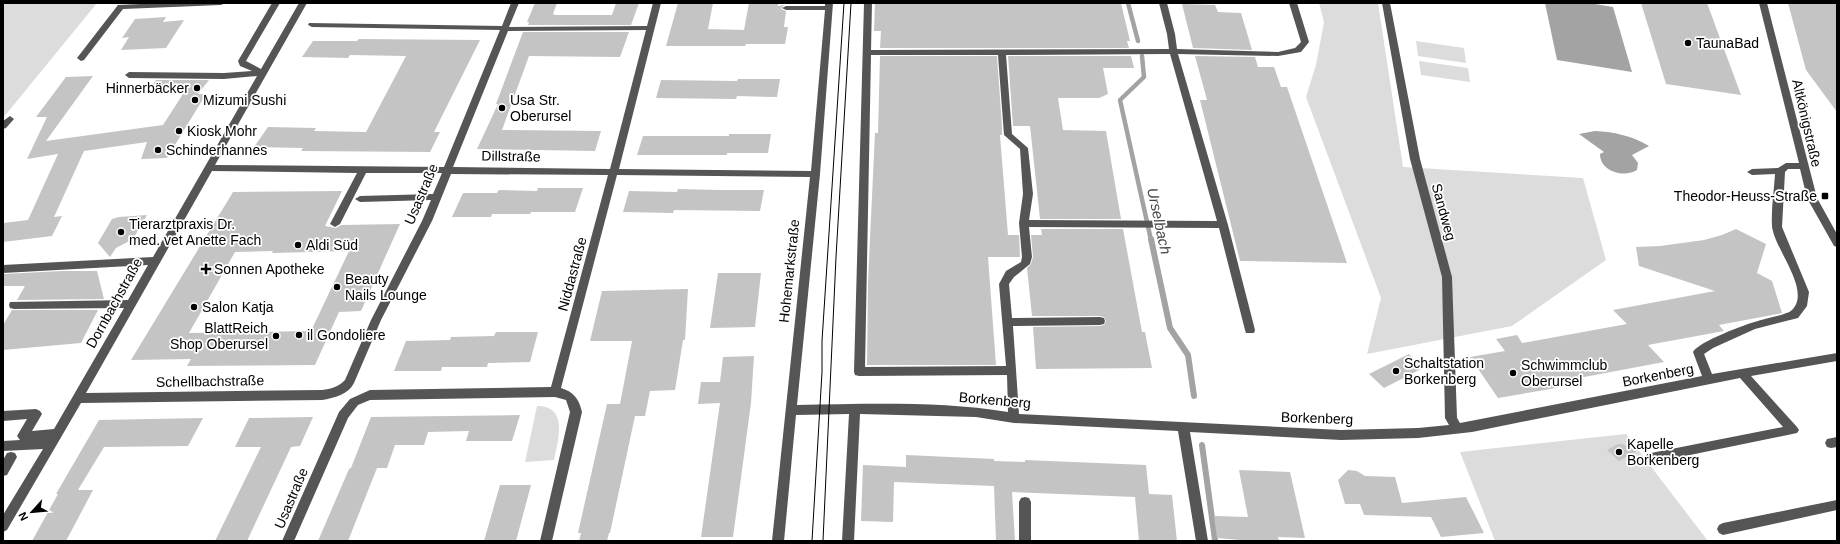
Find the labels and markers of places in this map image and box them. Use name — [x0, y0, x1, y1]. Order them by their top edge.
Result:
place label: TaunaBad — [1696, 35, 1759, 51]
marker: TaunaBad — [1683, 38, 1693, 48]
place label: Hinnerbäcker — [106, 80, 189, 96]
marker: Hinnerbäcker — [192, 83, 202, 93]
place label: Mizumi Sushi — [203, 92, 286, 108]
place label: Usa Str. Oberursel — [510, 92, 571, 124]
marker: Mizumi Sushi — [190, 95, 200, 105]
marker: Usa Str. Oberursel — [497, 103, 507, 113]
place label: Kiosk Mohr — [187, 123, 257, 139]
marker: Kiosk Mohr — [174, 126, 184, 136]
place label: Schinderhannes — [166, 142, 267, 158]
marker: Schinderhannes — [153, 145, 163, 155]
place label: Theodor-Heuss-Straße — [1674, 188, 1817, 204]
marker: Theodor-Heuss-Straße — [1820, 191, 1830, 201]
place label: Tierarztpraxis Dr. med. vet Anette Fach — [129, 216, 261, 248]
marker: Tierarztpraxis Dr. med. vet Anette Fach — [116, 227, 126, 237]
place label: Aldi Süd — [306, 237, 358, 253]
marker: Aldi Süd — [293, 240, 303, 250]
place label: Sonnen Apotheke — [214, 261, 325, 277]
marker: Sonnen Apotheke — [201, 264, 211, 274]
place label: Beauty Nails Lounge — [345, 271, 427, 303]
marker: Beauty Nails Lounge — [332, 282, 342, 292]
place label: Salon Katja — [202, 299, 274, 315]
marker: Salon Katja — [189, 302, 199, 312]
place label: BlattReich Shop Oberursel — [170, 320, 268, 352]
place label: il Gondoliere — [307, 327, 386, 343]
marker: il Gondoliere — [294, 330, 304, 340]
marker: BlattReich Shop Oberursel — [271, 331, 281, 341]
place label: Schaltstation Borkenberg — [1404, 355, 1484, 387]
place label: Schwimmclub Oberursel — [1521, 357, 1608, 389]
marker: Schaltstation Borkenberg — [1391, 366, 1401, 376]
marker: Schwimmclub Oberursel — [1508, 368, 1518, 378]
place label: Kapelle Borkenberg — [1627, 436, 1699, 468]
marker: Kapelle Borkenberg — [1614, 447, 1624, 457]

